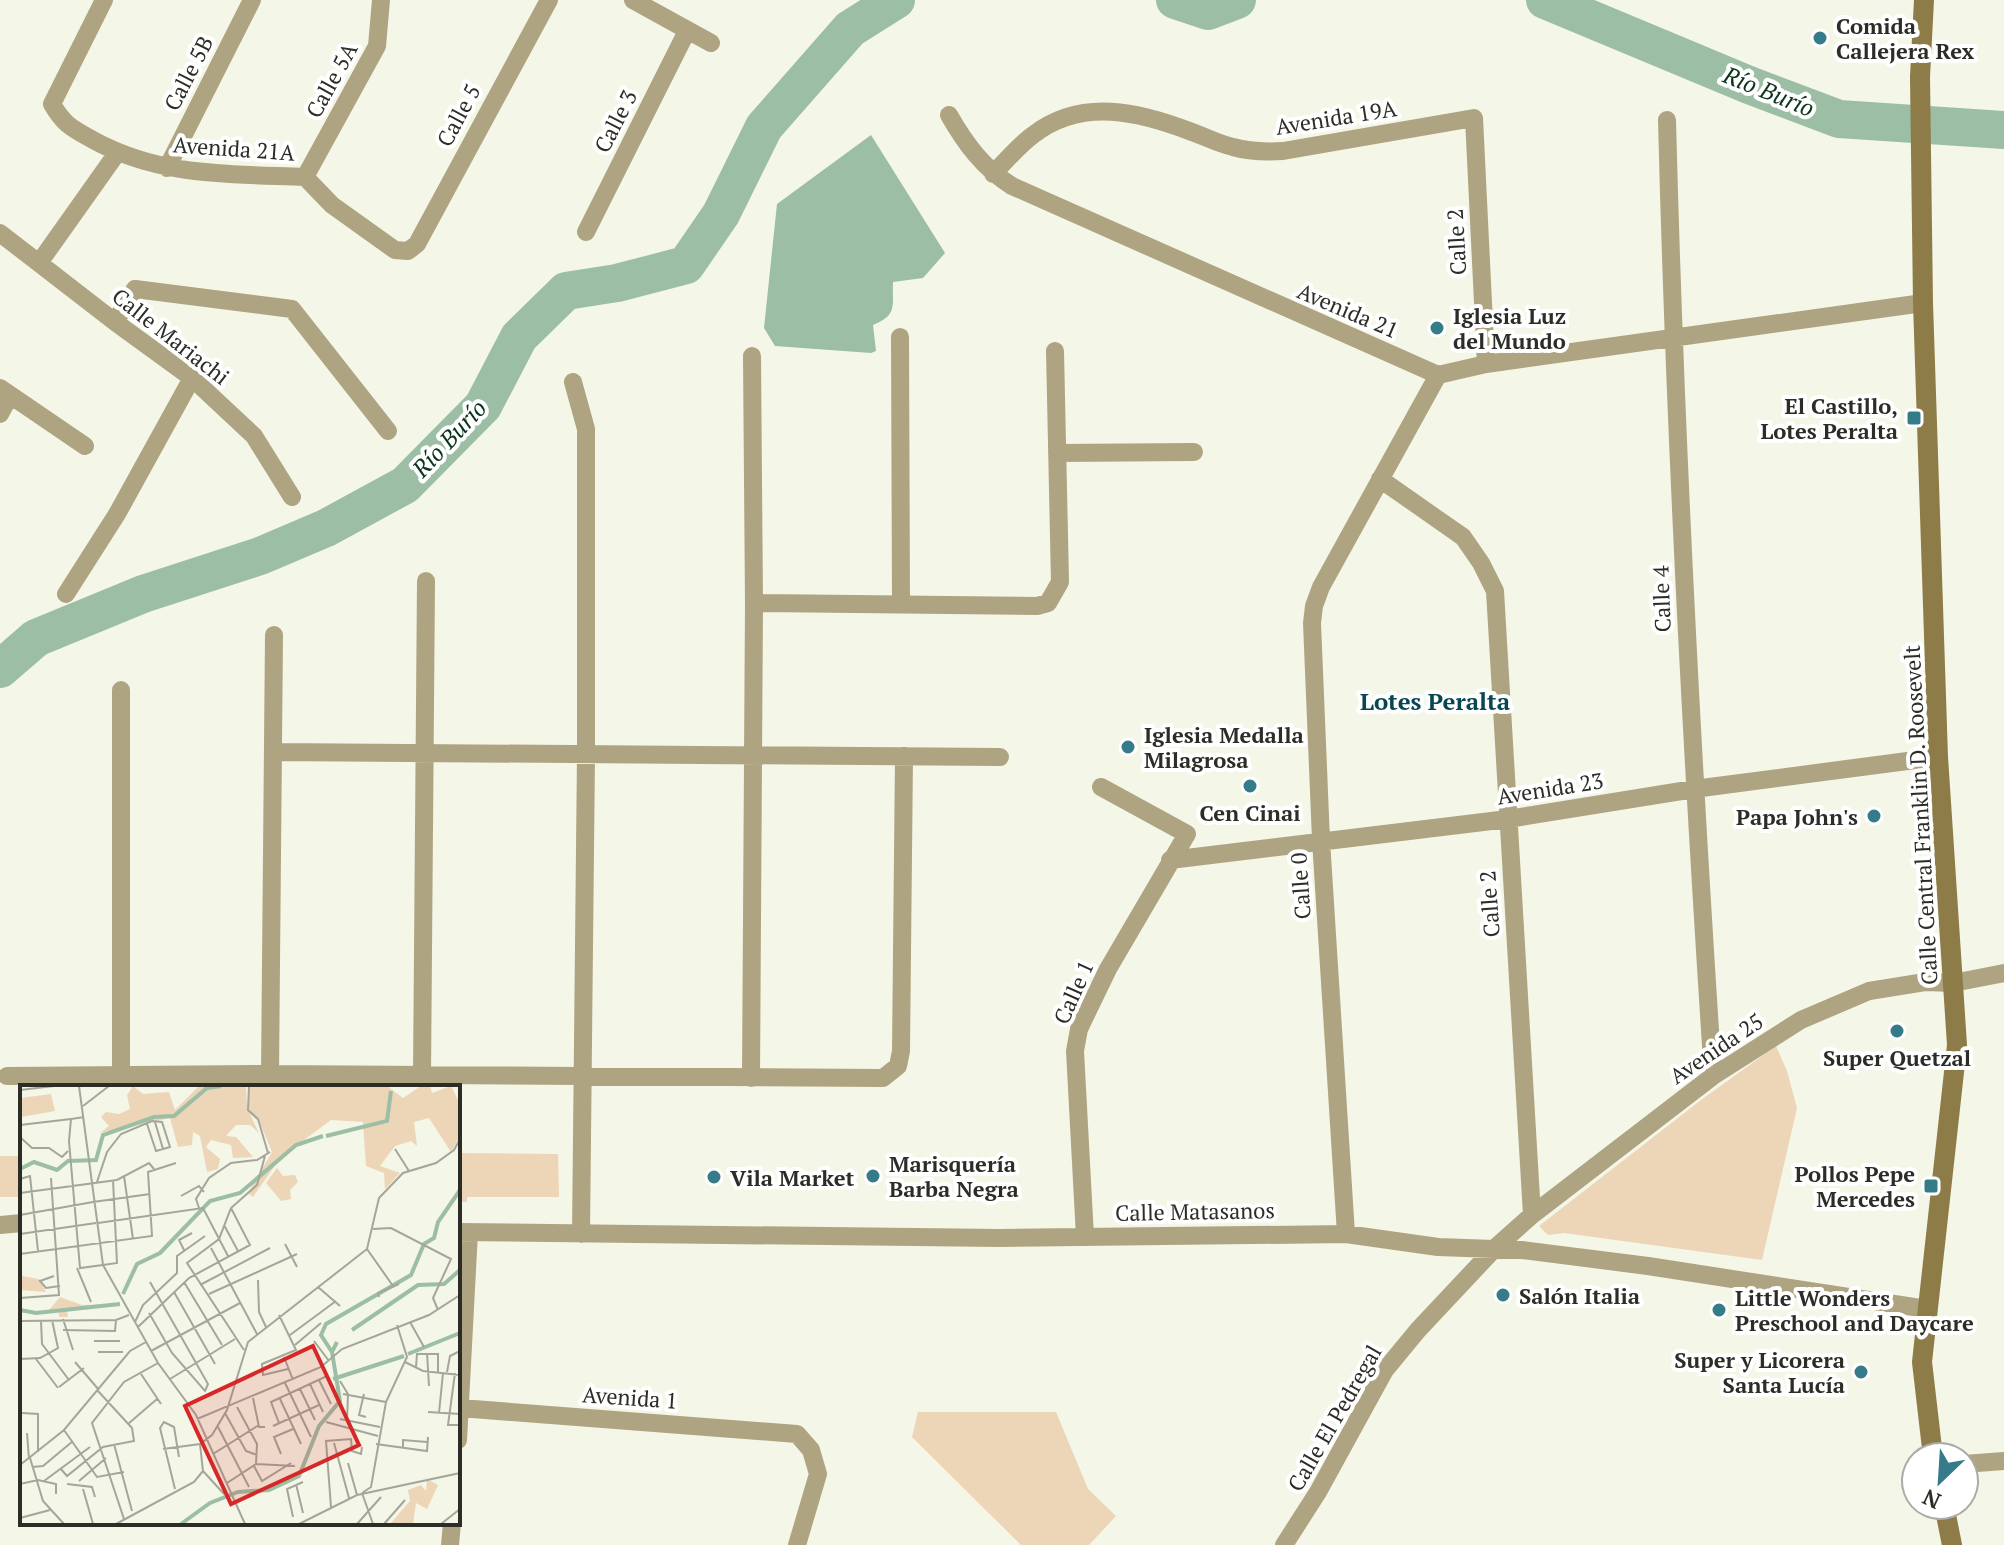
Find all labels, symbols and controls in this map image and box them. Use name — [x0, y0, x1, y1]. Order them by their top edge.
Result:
place label: Comida Callejera Rex — [1836, 11, 1975, 65]
marker: Comida Callejera Rex — [1811, 29, 1829, 47]
street label: Calle 5B — [157, 31, 219, 115]
street label: Calle 5A — [299, 36, 364, 123]
water label: Río Burío — [1718, 58, 1819, 124]
street label: Calle 5 — [430, 79, 486, 151]
street label: Calle 3 — [587, 85, 643, 157]
street label: Avenida 19A — [1273, 93, 1400, 141]
street label: Avenida 21A — [172, 129, 297, 167]
street label: Calle 2 — [1440, 208, 1472, 276]
street label: Avenida 21 — [1293, 276, 1403, 344]
street label: Calle Mariachi — [106, 281, 236, 391]
place label: Iglesia Luz del Mundo — [1453, 301, 1566, 355]
marker: Iglesia Luz del Mundo — [1428, 319, 1446, 337]
place label: El Castillo, Lotes Peralta — [1760, 391, 1898, 445]
water label: Río Burío — [404, 392, 493, 485]
marker: El Castillo, Lotes Peralta — [1905, 409, 1923, 427]
street label: Calle 4 — [1645, 565, 1677, 633]
street label: Calle Central Franklin D. Roosevelt — [1897, 644, 1943, 986]
district label: Lotes Peralta — [1360, 685, 1511, 717]
place label: Iglesia Medalla Milagrosa — [1144, 720, 1304, 774]
marker: Iglesia Medalla Milagrosa — [1119, 738, 1137, 756]
street label: Avenida 23 — [1495, 765, 1605, 811]
marker: Cen Cinai — [1241, 777, 1259, 795]
place label: Cen Cinai — [1199, 798, 1301, 827]
place label: Papa John's — [1736, 802, 1858, 831]
marker: Papa John's — [1865, 807, 1883, 825]
street label: Calle 0 — [1283, 852, 1317, 920]
street label: Calle 2 — [1472, 870, 1506, 938]
street label: Calle 1 — [1046, 956, 1100, 1028]
street label: Avenida 25 — [1664, 1006, 1768, 1090]
marker: Super Quetzal — [1888, 1022, 1906, 1040]
place label: Super Quetzal — [1823, 1043, 1971, 1072]
inset map — [20, 1085, 460, 1525]
place label: Marisquería Barba Negra — [889, 1149, 1019, 1203]
place label: Pollos Pepe Mercedes — [1795, 1159, 1915, 1213]
place label: Vila Market — [730, 1163, 854, 1192]
marker: Marisquería Barba Negra — [864, 1167, 882, 1185]
marker: Vila Market — [705, 1168, 723, 1186]
marker: Pollos Pepe Mercedes — [1922, 1177, 1940, 1195]
street label: Calle Matasanos — [1115, 1195, 1275, 1227]
place label: Salón Italia — [1519, 1281, 1640, 1310]
place label: Little Wonders Preschool and Daycare — [1735, 1283, 1974, 1337]
marker: Salón Italia — [1494, 1286, 1512, 1304]
marker: Little Wonders Preschool and Daycare — [1710, 1301, 1728, 1319]
street label: Calle El Pedregal — [1280, 1340, 1388, 1496]
place label: Super y Licorera Santa Lucía — [1674, 1345, 1845, 1399]
marker: Super y Licorera Santa Lucía — [1852, 1363, 1870, 1381]
street label: Avenida 1 — [581, 1379, 679, 1415]
north arrow — [1900, 1441, 1980, 1521]
text: N — [1917, 1483, 1945, 1516]

